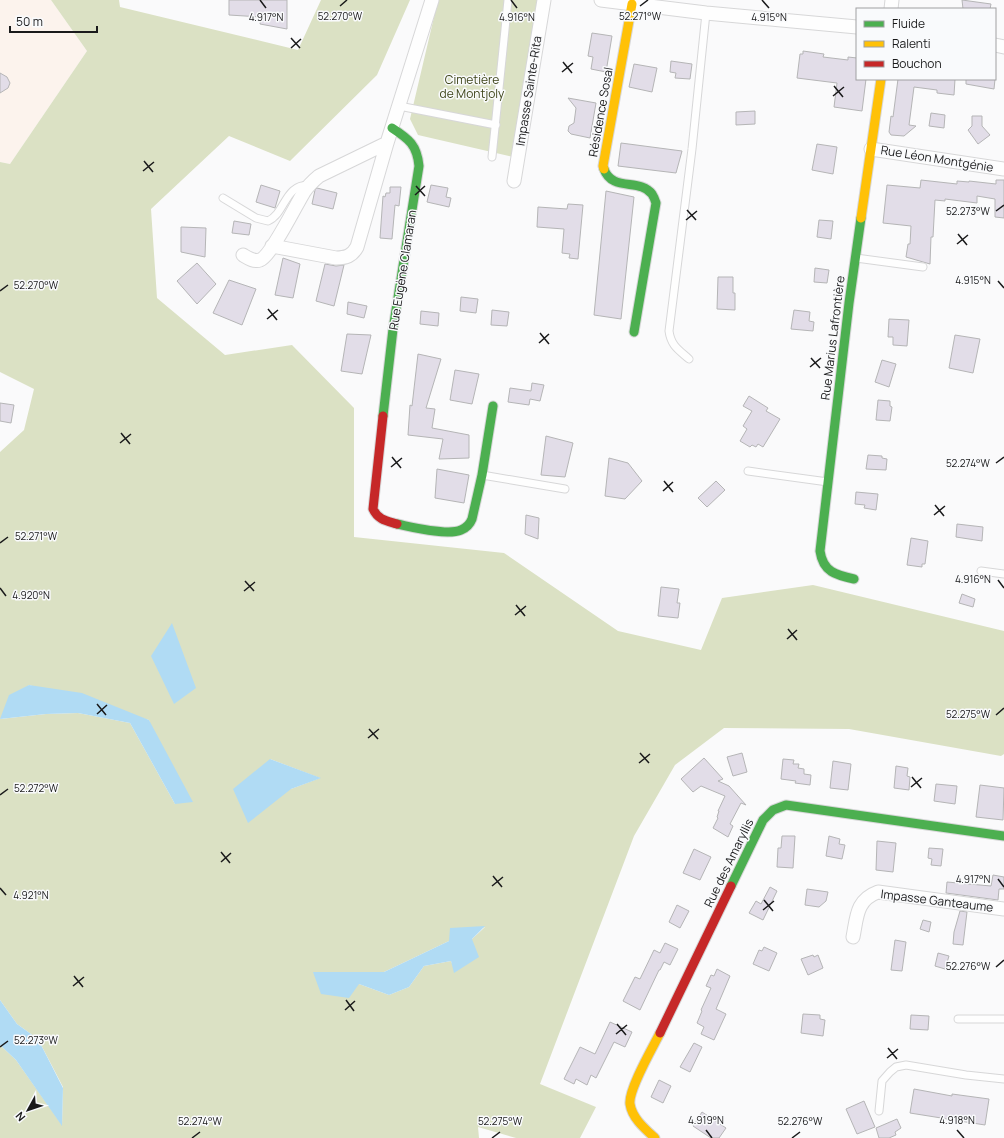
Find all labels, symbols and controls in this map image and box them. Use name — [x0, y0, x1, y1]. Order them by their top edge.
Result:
scale bar — [10, 8, 97, 34]
legend — [856, 8, 996, 80]
text: 52.270°W — [318, 9, 363, 23]
text: 52.271°W — [619, 9, 662, 23]
text: 4.917°N — [249, 10, 284, 24]
text: 4.916°N — [499, 10, 535, 24]
text: 4.915°N — [751, 10, 787, 24]
text: 50 m — [16, 13, 43, 30]
text: Fluide — [892, 15, 925, 32]
street label: Impasse Sainte-Rita — [511, 35, 546, 147]
text: Ralenti — [892, 35, 931, 52]
text: Bouchon — [892, 55, 942, 72]
street label: Résidence Sosal — [584, 66, 617, 158]
park label: Cimetière de Montjoly — [440, 71, 505, 102]
street label: Rue Léon Montgénie — [880, 141, 995, 176]
text: 52.273°W — [946, 204, 991, 218]
street label: Rue Eugène Clamaran — [385, 209, 420, 331]
text: 4.915°N — [955, 273, 991, 287]
street label: Rue Marius Lafrontière — [816, 275, 849, 401]
text: 52.270°W — [14, 278, 59, 292]
text: 52.274°W — [946, 456, 991, 470]
text: 52.271°W — [15, 529, 58, 543]
text: 4.916°N — [955, 572, 991, 586]
text: 4.920°N — [12, 588, 50, 602]
text: 52.275°W — [946, 707, 991, 721]
text: 52.272°W — [14, 781, 59, 795]
street label: Rue des Amaryllis — [700, 816, 757, 910]
text: 4.917°N — [956, 872, 991, 886]
street label: Impasse Ganteaume — [880, 885, 994, 916]
text: 4.921°N — [13, 888, 49, 902]
text: 52.276°W — [946, 959, 991, 973]
text: 52.273°W — [14, 1033, 59, 1047]
north arrow — [8, 1090, 48, 1130]
text: N — [12, 1109, 28, 1125]
text: 4.919°N — [688, 1113, 724, 1127]
text: 4.918°N — [939, 1113, 975, 1127]
text: 52.274°W — [178, 1114, 223, 1128]
text: 52.275°W — [478, 1114, 523, 1128]
text: 52.276°W — [778, 1114, 823, 1128]

